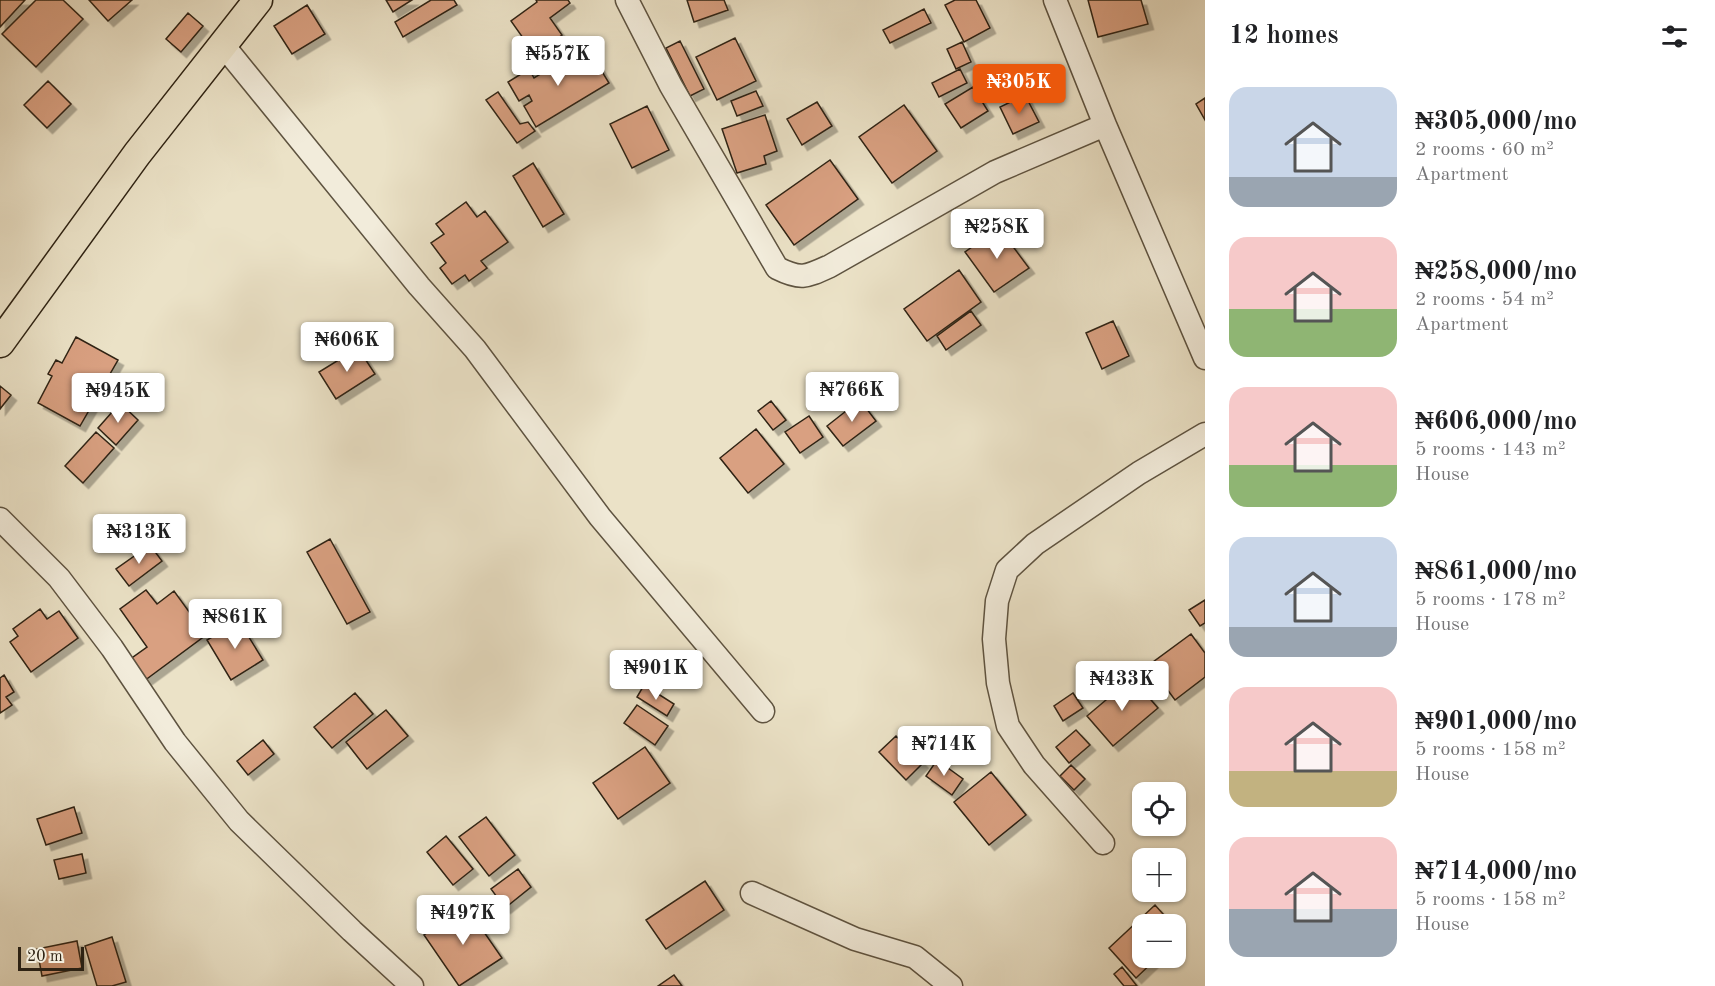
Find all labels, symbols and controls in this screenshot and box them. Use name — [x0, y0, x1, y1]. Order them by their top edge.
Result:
icon: filters — [1658, 20, 1691, 53]
text: 12 homes — [1229, 23, 1338, 49]
pin: ₦557K — [516, 36, 600, 87]
text: ₦557K — [526, 45, 590, 65]
pin: ₦305K — [977, 64, 1061, 115]
text: ₦305K — [987, 73, 1051, 93]
text: ₦305,000/mo — [1415, 109, 1577, 135]
icon: home — [1277, 111, 1349, 183]
text: 2 rooms · 60 m² — [1415, 140, 1554, 160]
text: Apartment — [1415, 165, 1509, 185]
pin: ₦258K — [955, 209, 1039, 260]
text: ₦258K — [965, 218, 1029, 238]
text: ₦258,000/mo — [1415, 259, 1577, 285]
icon: home — [1277, 261, 1349, 333]
text: 2 rooms · 54 m² — [1415, 290, 1554, 310]
text: Apartment — [1415, 315, 1509, 335]
pin: ₦606K — [305, 322, 389, 373]
text: ₦606K — [315, 331, 379, 351]
pin: ₦766K — [810, 372, 894, 423]
pin: ₦945K — [76, 373, 160, 424]
text: ₦766K — [820, 381, 884, 401]
text: ₦945K — [86, 382, 150, 402]
text: ₦606,000/mo — [1415, 409, 1577, 435]
icon: home — [1277, 411, 1349, 483]
text: 5 rooms · 143 m² — [1415, 440, 1565, 460]
text: House — [1415, 465, 1469, 485]
pin: ₦313K — [97, 514, 181, 565]
text: ₦313K — [107, 523, 171, 543]
text: ₦861,000/mo — [1415, 559, 1577, 585]
icon: home — [1277, 561, 1349, 633]
text: 5 rooms · 178 m² — [1415, 590, 1565, 610]
pin: ₦861K — [193, 599, 277, 650]
text: ₦861K — [203, 608, 267, 628]
text: House — [1415, 615, 1469, 635]
pin: ₦901K — [614, 650, 698, 701]
text: ₦901K — [624, 659, 688, 679]
pin: ₦433K — [1080, 661, 1164, 712]
text: ₦433K — [1090, 670, 1154, 690]
text: ₦901,000/mo — [1415, 709, 1577, 735]
icon: home — [1277, 711, 1349, 783]
pin: ₦714K — [902, 726, 986, 777]
text: ₦714K — [912, 735, 976, 755]
text: 5 rooms · 158 m² — [1415, 740, 1565, 760]
text: House — [1415, 765, 1469, 785]
map controls — [1132, 782, 1186, 968]
button: locate — [1132, 782, 1186, 836]
button: + — [1132, 848, 1186, 902]
text: ₦714,000/mo — [1415, 859, 1577, 885]
icon: home — [1277, 861, 1349, 933]
text: 5 rooms · 158 m² — [1415, 890, 1565, 910]
pin: ₦497K — [421, 895, 505, 946]
text: ₦497K — [431, 904, 495, 924]
button: − — [1132, 914, 1186, 968]
text: House — [1415, 915, 1469, 935]
scale bar — [18, 944, 84, 972]
text: 20 m — [27, 949, 63, 965]

